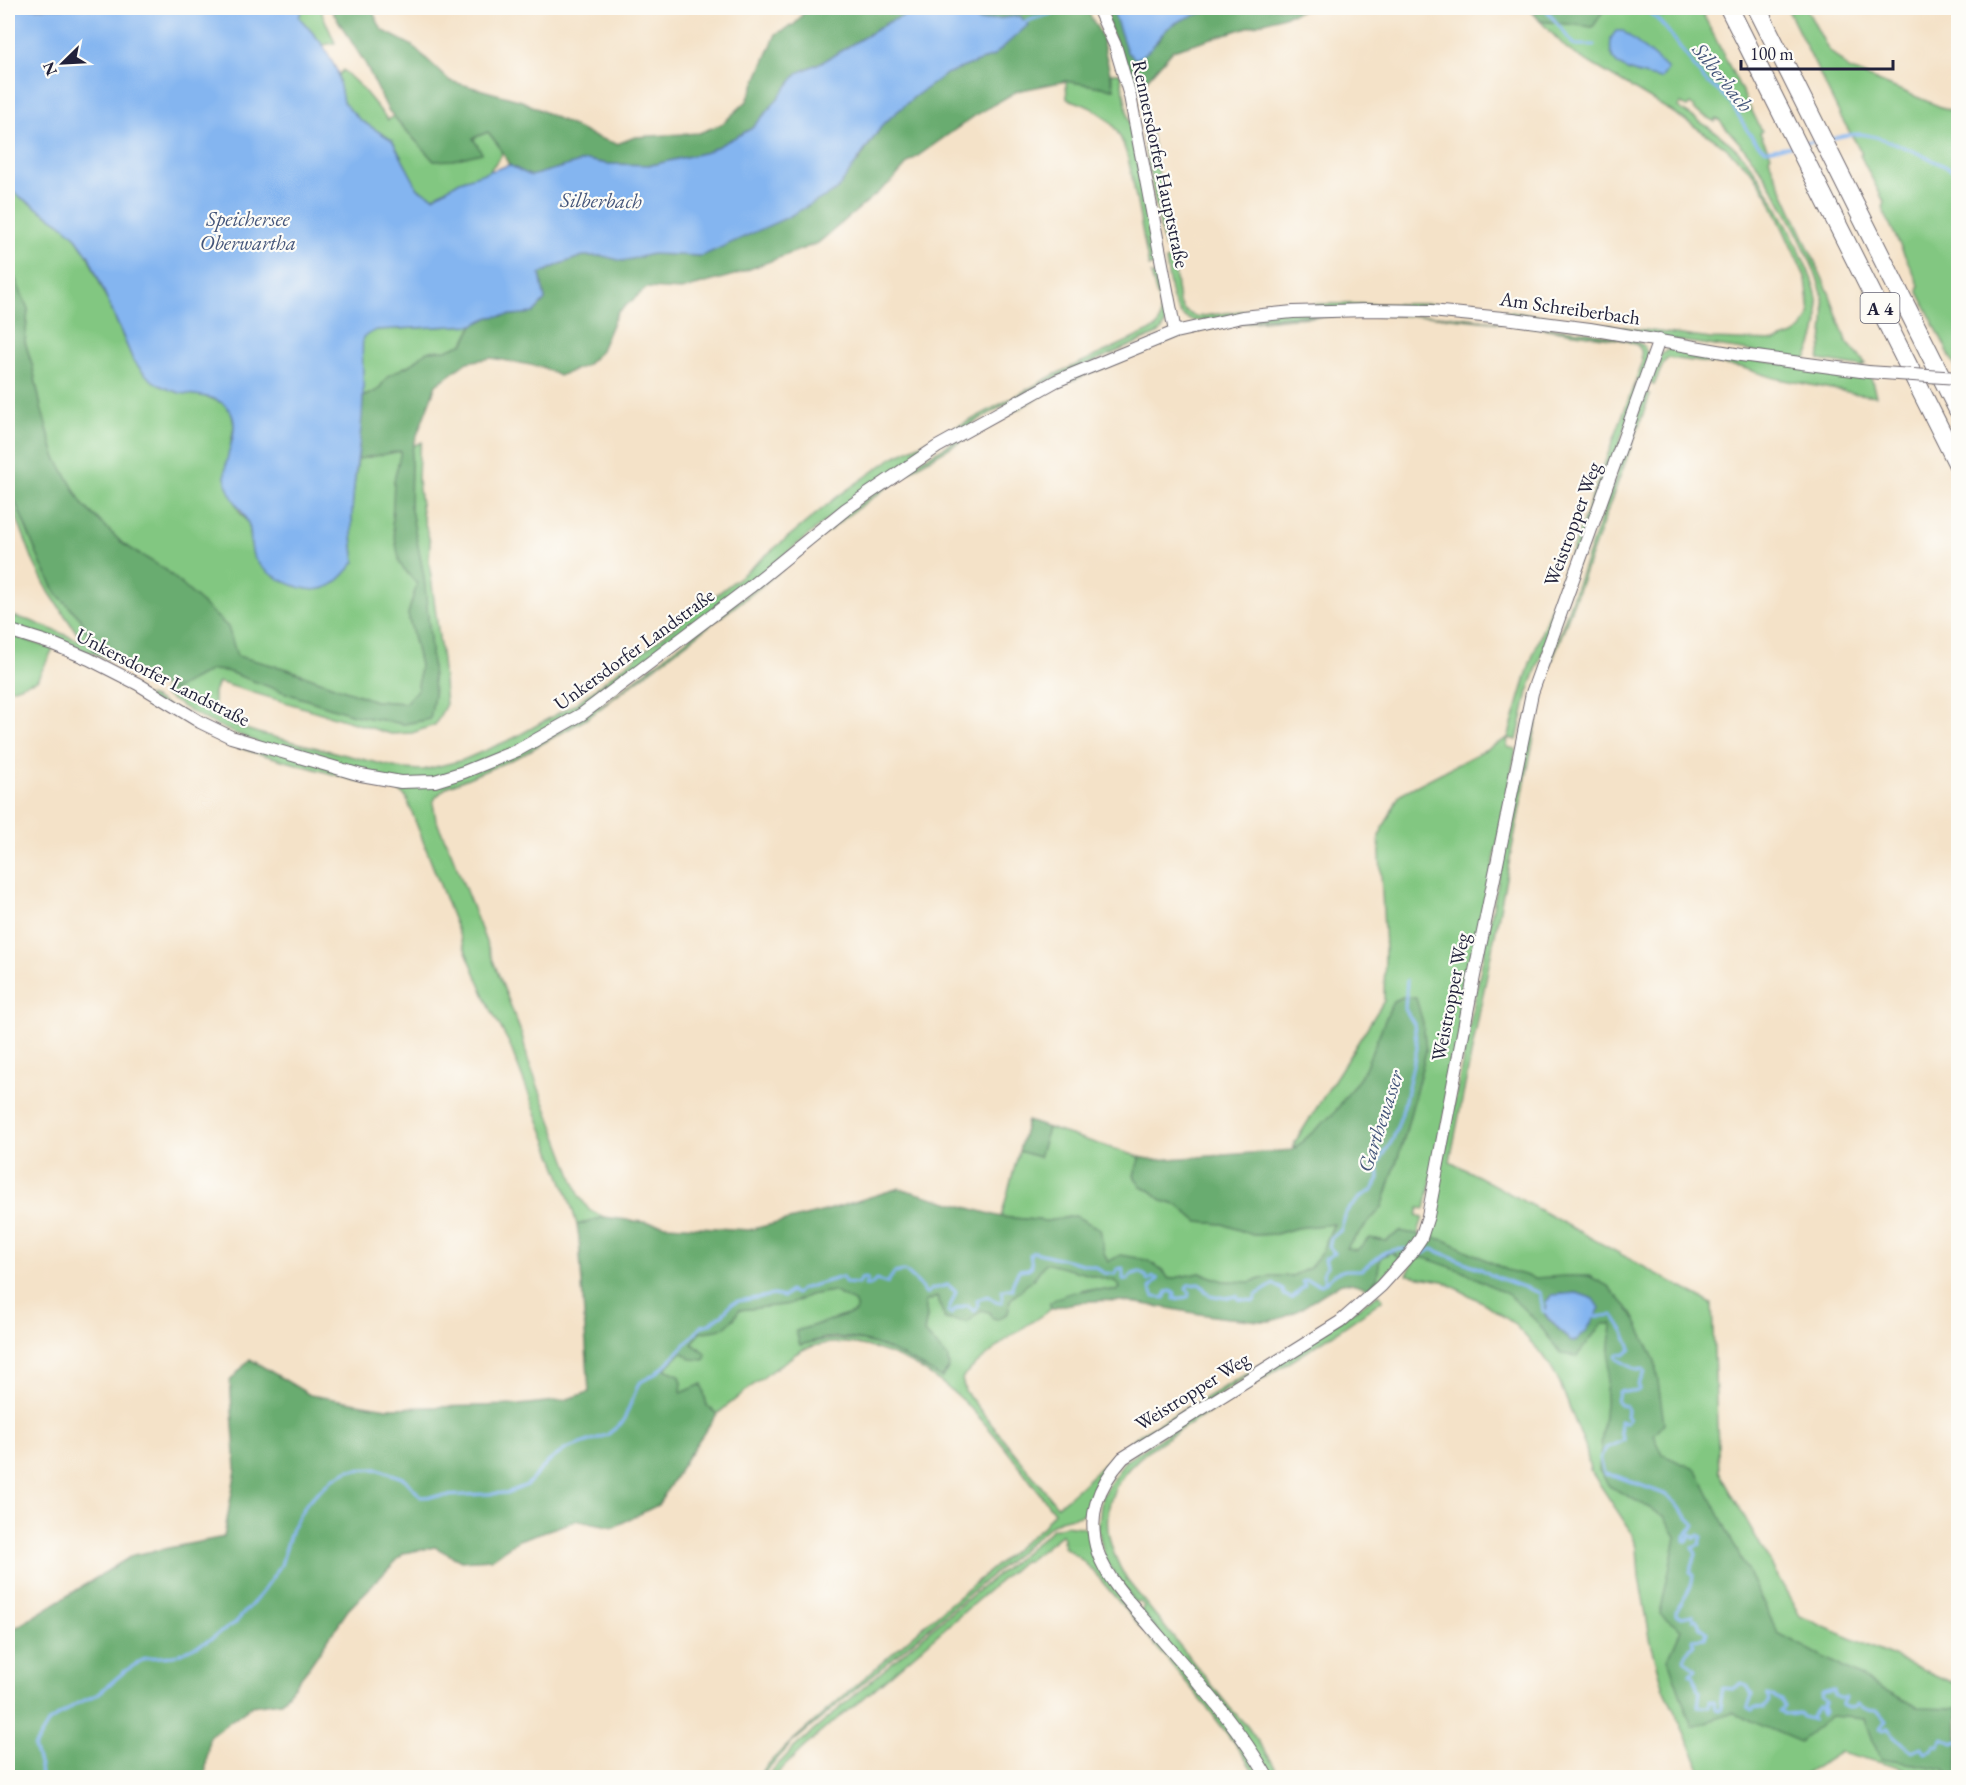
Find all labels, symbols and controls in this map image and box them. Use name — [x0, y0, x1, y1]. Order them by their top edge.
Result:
north arrow — [33, 33, 93, 93]
scale bar — [1741, 33, 1892, 71]
water label: Silberbach — [1686, 36, 1759, 117]
text: 100 m — [1750, 42, 1794, 65]
street label: Rennersdorfer Hauptstraße — [1126, 58, 1196, 270]
text: N — [38, 59, 62, 79]
water label: Silberbach — [559, 186, 642, 214]
water label: Speichersee Oberwartha — [200, 205, 296, 256]
street label: Am Schreiberbach — [1497, 285, 1642, 331]
road number: A 4 — [1860, 293, 1900, 323]
street label: Weistropper Weg — [1537, 458, 1607, 590]
street label: Unkersdorfer Landstraße — [549, 582, 720, 716]
street label: Unkersdorfer Landstraße — [71, 622, 255, 732]
street label: Weistropper Weg — [1425, 930, 1475, 1063]
water label: Garthewasser — [1351, 1066, 1409, 1175]
street label: Weistropper Weg — [1130, 1345, 1254, 1437]

